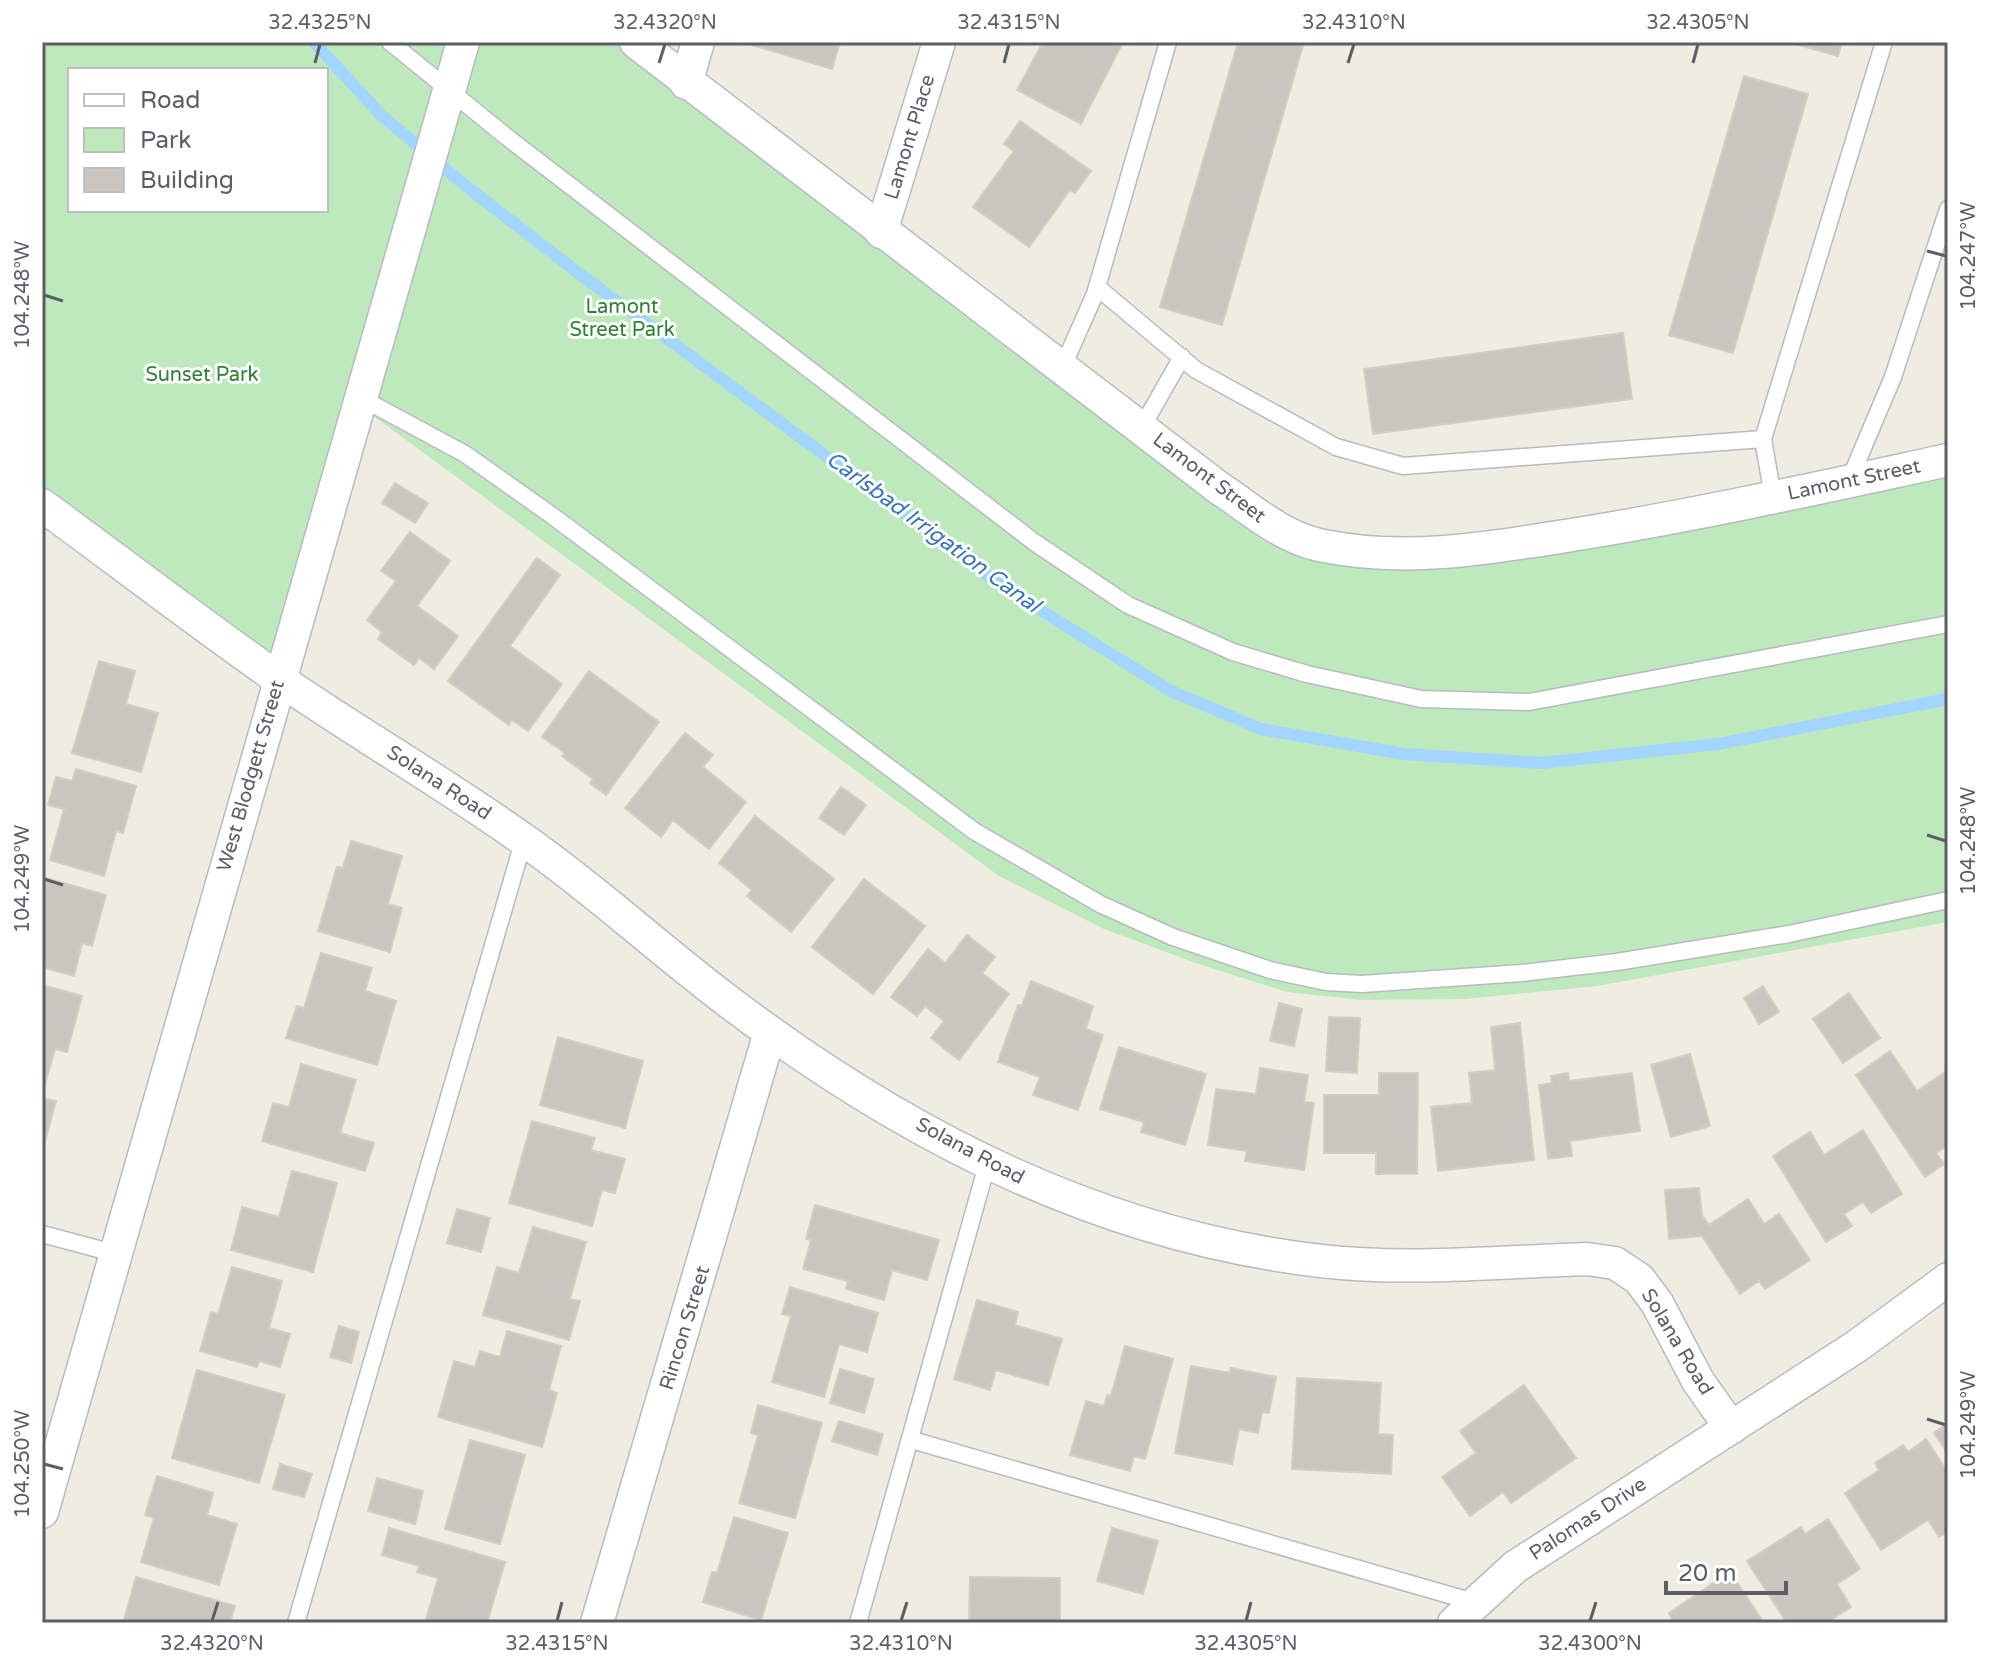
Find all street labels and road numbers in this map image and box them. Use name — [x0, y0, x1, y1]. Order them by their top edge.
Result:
street label: Lamont Place — [880, 72, 940, 202]
street label: Lamont Street — [1148, 428, 1270, 528]
street label: Lamont Street — [1785, 454, 1923, 506]
street label: West Blodgett Street — [212, 677, 290, 875]
street label: Solana Road — [382, 740, 496, 826]
street label: Solana Road — [912, 1112, 1028, 1190]
street label: Rincon Street — [655, 1263, 715, 1393]
street label: Solana Road — [1636, 1285, 1718, 1399]
street label: Palomas Drive — [1525, 1472, 1651, 1566]

